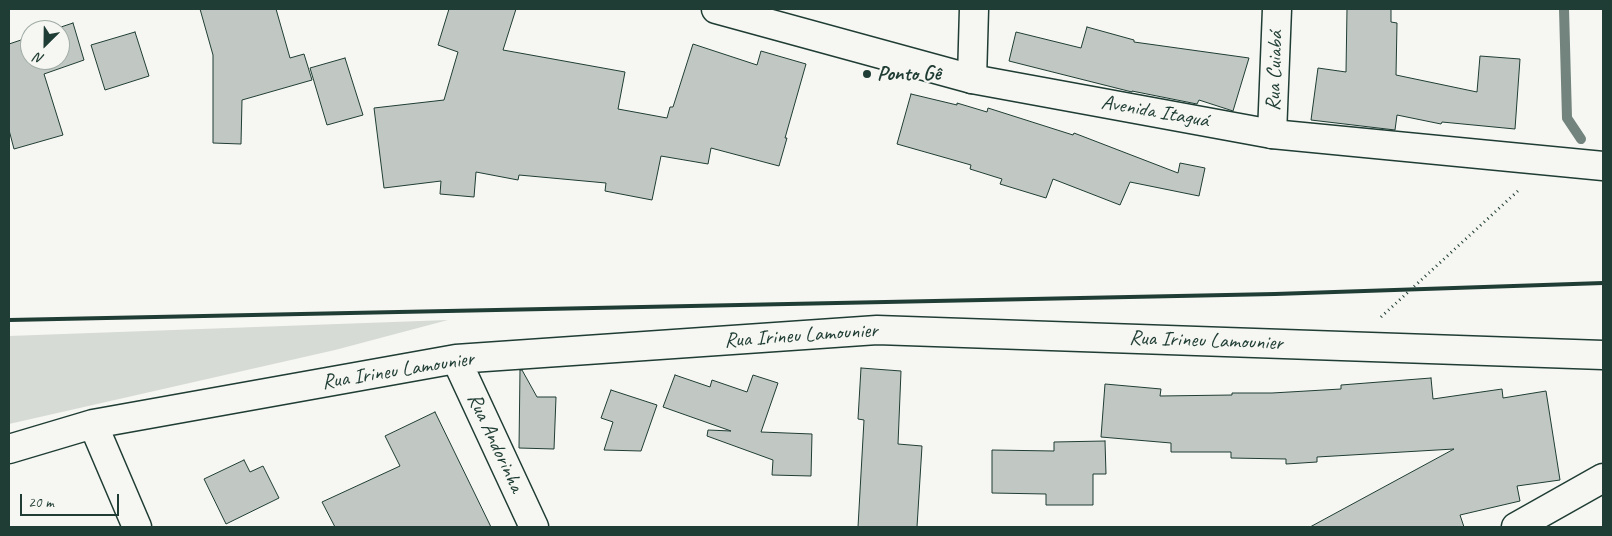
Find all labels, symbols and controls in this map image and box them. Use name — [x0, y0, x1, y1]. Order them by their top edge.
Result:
north arrow — [20, 20, 70, 70]
street label: Rua Cuiabá — [1261, 30, 1289, 112]
text: N — [32, 49, 47, 68]
place label: Ponto Gê — [877, 61, 940, 87]
marker: Ponto Gê — [861, 68, 873, 80]
street label: Avenida Itaguá — [1099, 90, 1211, 134]
street label: Rua Irineu Lamounier — [723, 318, 879, 354]
street label: Rua Irineu Lamounier — [1129, 326, 1283, 356]
street label: Rua Irineu Lamounier — [320, 347, 476, 395]
street label: Rua Andorinha — [461, 389, 529, 497]
scale bar — [22, 484, 121, 516]
text: 20 m — [28, 493, 54, 512]

